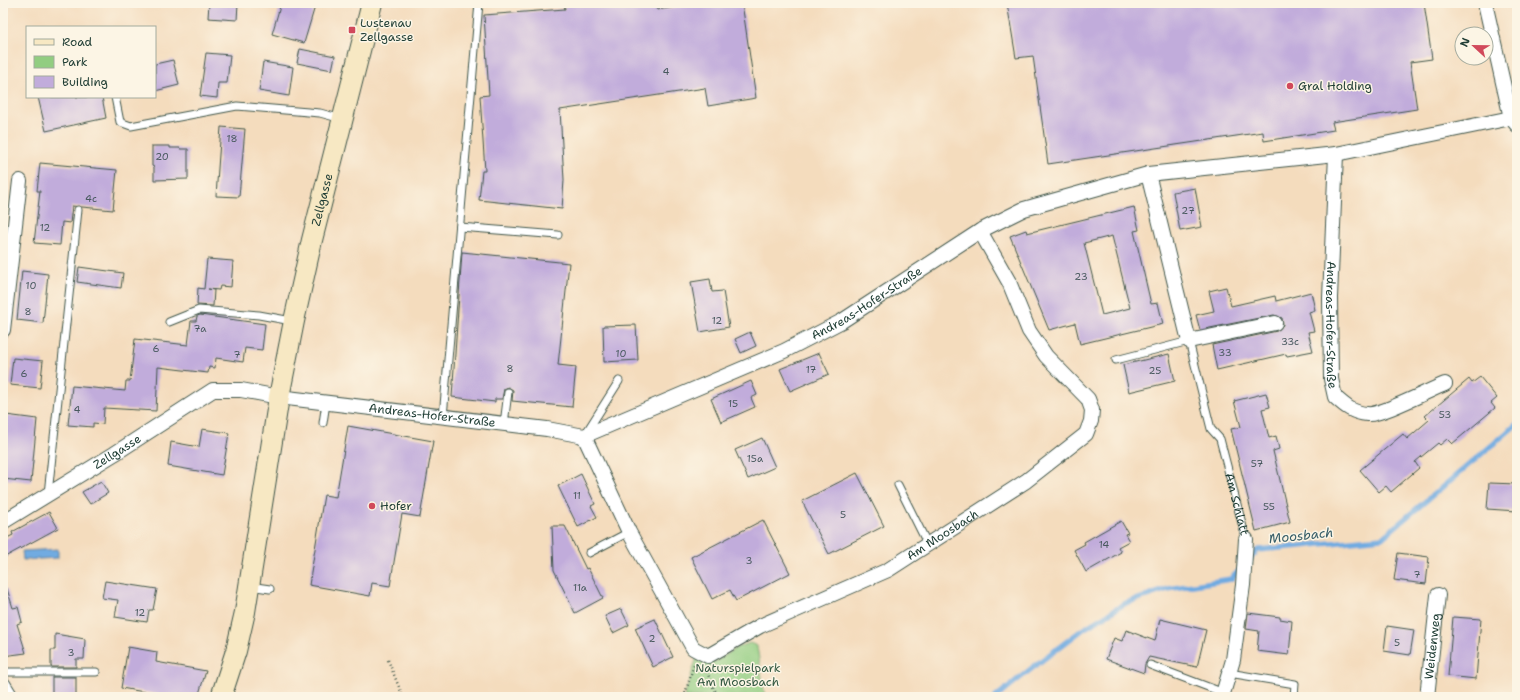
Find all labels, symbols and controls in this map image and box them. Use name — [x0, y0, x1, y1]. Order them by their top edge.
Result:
place label: Lustenau Zellgasse — [360, 15, 414, 45]
marker: Lustenau Zellgasse — [347, 25, 357, 35]
legend — [26, 26, 156, 98]
north arrow — [1454, 26, 1494, 66]
text: Road — [62, 34, 93, 50]
text: N — [1457, 35, 1474, 49]
text: Park — [62, 54, 88, 70]
house number: 4 — [663, 65, 670, 78]
text: Building — [62, 74, 108, 90]
place label: Gral Holding — [1298, 78, 1372, 94]
marker: Gral Holding — [1285, 81, 1295, 91]
house number: 18 — [226, 132, 238, 145]
house number: 20 — [155, 150, 169, 163]
street label: Zellgasse — [308, 172, 337, 228]
house number: 4c — [85, 192, 97, 205]
house number: 27 — [1181, 204, 1195, 217]
house number: 12 — [40, 221, 50, 234]
street label: Andreas-Hofer-Straße — [1322, 261, 1341, 390]
street label: Andreas-Hofer-Straße — [808, 263, 925, 344]
house number: 23 — [1074, 270, 1088, 283]
house number: 10 — [26, 279, 36, 292]
house number: 8 — [25, 305, 32, 318]
house number: 12 — [712, 314, 722, 327]
house number: 7a — [194, 322, 207, 335]
house number: 33c — [1281, 335, 1299, 348]
house number: 6 — [153, 342, 160, 355]
house number: 33 — [1218, 346, 1232, 359]
house number: 10 — [616, 347, 626, 360]
house number: 7 — [234, 348, 241, 361]
house number: 8 — [507, 362, 514, 375]
house number: 17 — [806, 363, 816, 376]
house number: 25 — [1149, 364, 1161, 377]
house number: 6 — [21, 367, 28, 380]
house number: 15 — [728, 397, 738, 410]
street label: Andreas-Hofer-Straße — [368, 400, 497, 431]
house number: 4 — [74, 403, 81, 416]
house number: 53 — [1439, 408, 1451, 421]
street label: Zellgasse — [90, 431, 144, 473]
house number: 15a — [747, 452, 764, 465]
house number: 57 — [1251, 457, 1263, 470]
street label: Am Schlatt — [1221, 471, 1253, 537]
house number: 11 — [573, 489, 581, 502]
place label: Hofer — [380, 498, 412, 514]
house number: 55 — [1263, 500, 1275, 513]
marker: Hofer — [367, 501, 377, 511]
street label: Am Moosbach — [903, 506, 981, 564]
house number: 5 — [840, 508, 846, 521]
water label: Moosbach — [1268, 524, 1334, 547]
house number: 14 — [1099, 538, 1109, 551]
house number: 3 — [746, 554, 753, 567]
house number: 7 — [1414, 568, 1421, 581]
house number: 11a — [573, 581, 588, 594]
house number: 12 — [135, 606, 145, 619]
street label: Weidenweg — [1421, 612, 1444, 680]
house number: 2 — [649, 632, 656, 645]
house number: 5 — [1394, 636, 1400, 649]
house number: 3 — [68, 646, 75, 659]
park label: Naturspielpark Am Moosbach — [695, 660, 781, 690]

